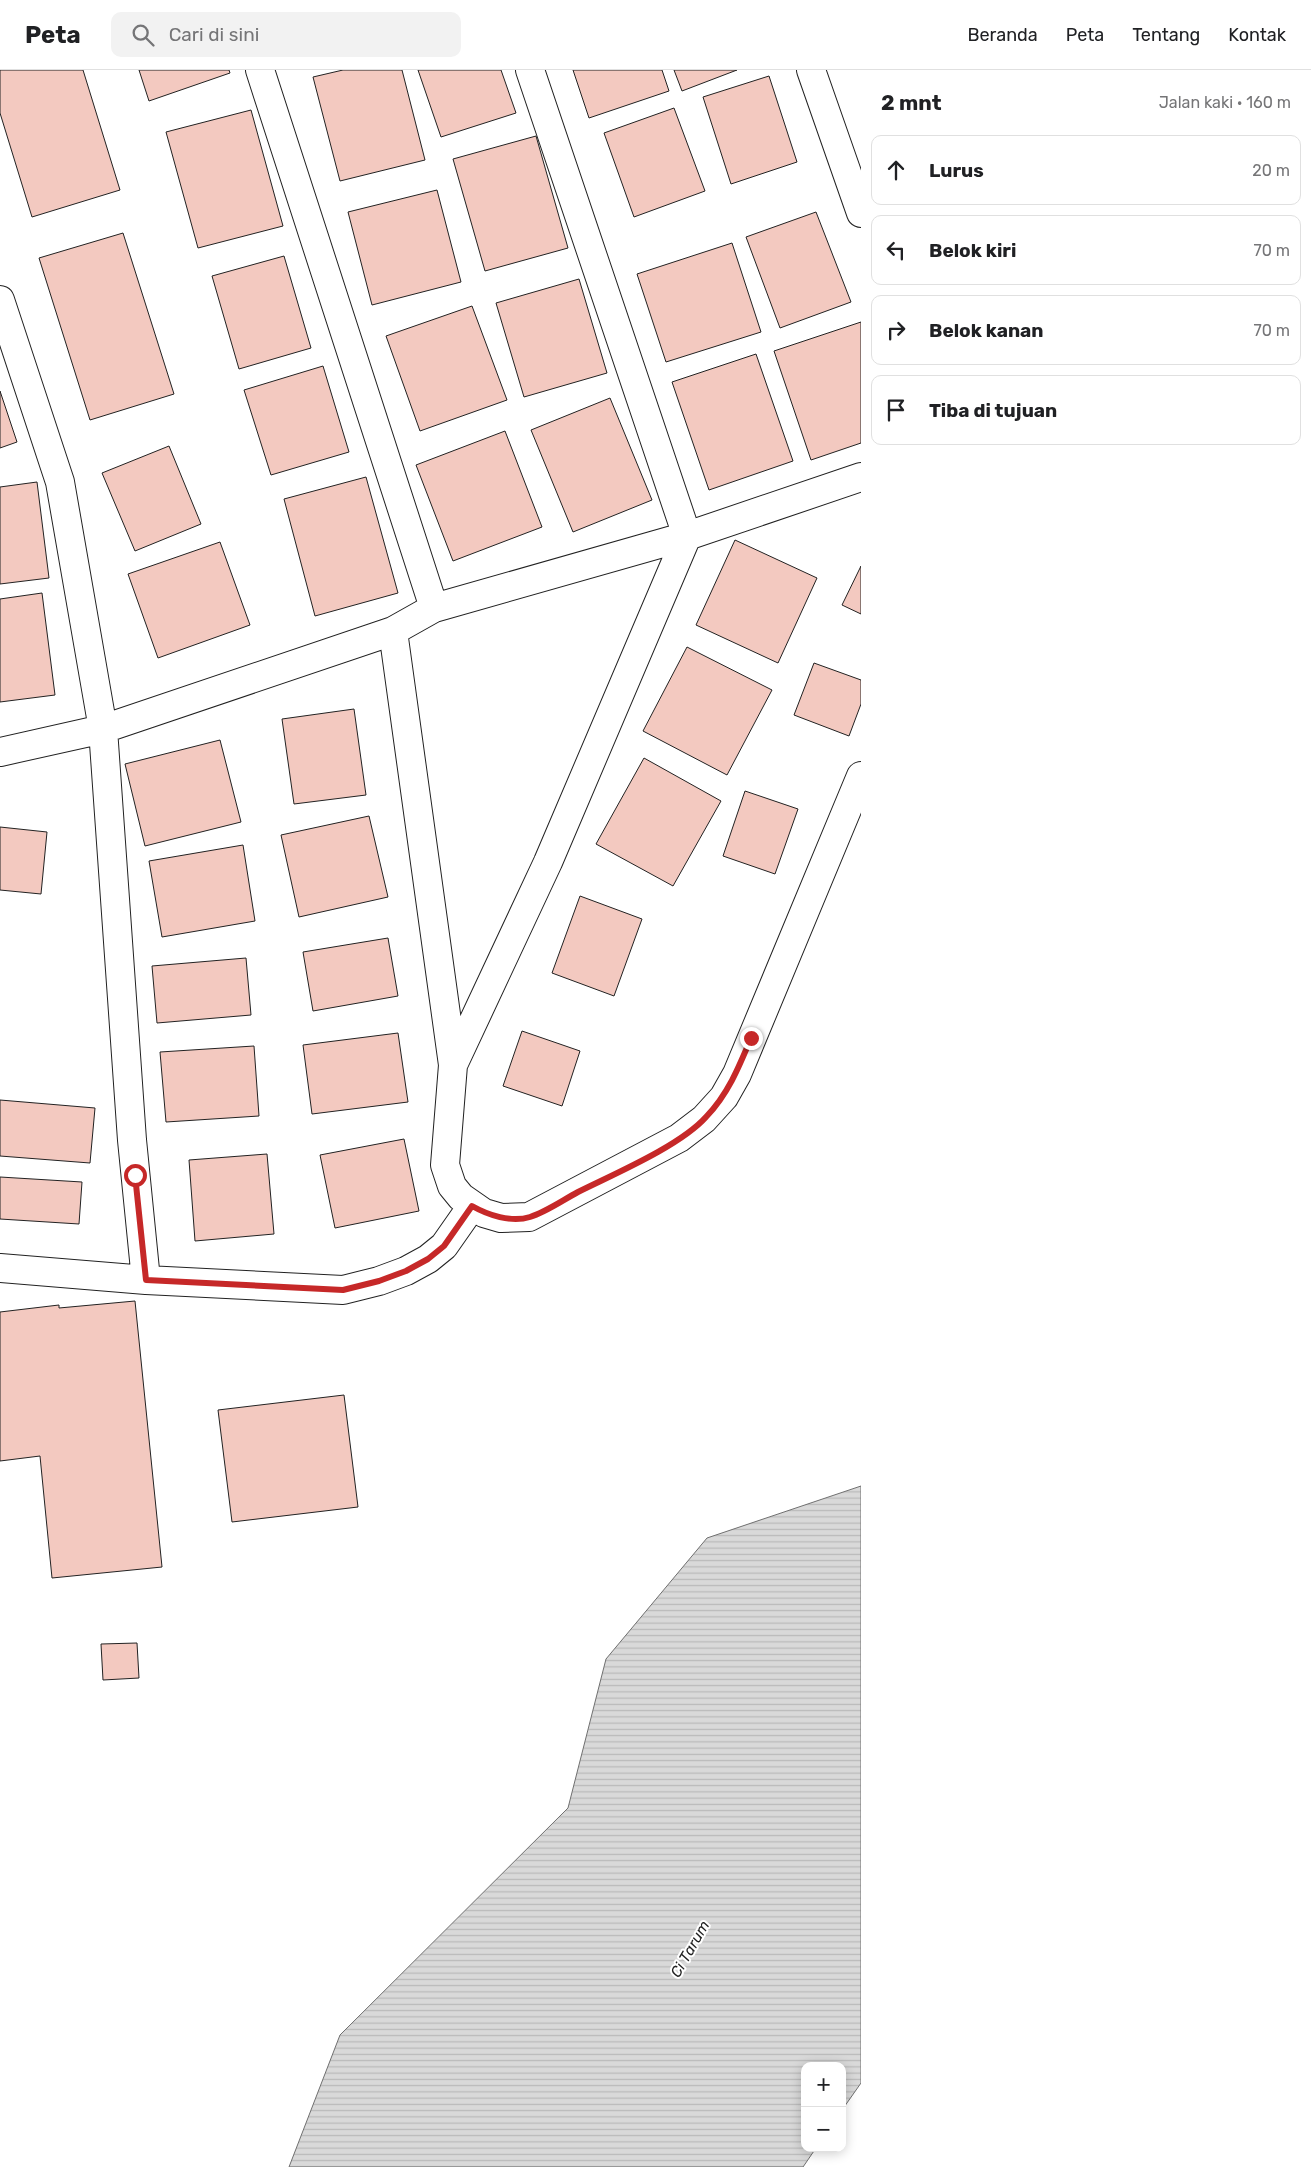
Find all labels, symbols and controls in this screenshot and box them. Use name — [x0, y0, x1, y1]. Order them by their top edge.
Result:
search box — [111, 12, 461, 57]
text: Peta — [25, 21, 81, 49]
icon: search — [129, 21, 157, 49]
text: Cari di sini — [169, 23, 259, 46]
text: Beranda — [967, 24, 1038, 46]
text: Peta — [1066, 24, 1104, 46]
text: Tentang — [1132, 24, 1200, 46]
text: Kontak — [1228, 24, 1286, 46]
text: 2 mnt — [881, 90, 942, 115]
text: Jalan kaki · 160 m — [1159, 93, 1291, 112]
icon: ahead — [882, 156, 910, 184]
text: Lurus — [929, 159, 984, 182]
text: 20 m — [1252, 161, 1290, 180]
icon: left — [882, 236, 910, 264]
text: Belok kiri — [929, 239, 1016, 262]
text: 70 m — [1253, 241, 1290, 260]
icon: right — [882, 316, 910, 344]
text: Belok kanan — [929, 319, 1044, 342]
text: 70 m — [1253, 321, 1290, 340]
icon: arrive — [882, 396, 910, 424]
text: Tiba di tujuan — [929, 399, 1057, 422]
route end — [740, 1027, 763, 1050]
route start — [124, 1164, 147, 1187]
water label: Ci Tarum — [667, 1917, 713, 1981]
map controls — [801, 2062, 846, 2152]
button: + — [801, 2062, 846, 2107]
button: − — [801, 2107, 846, 2152]

